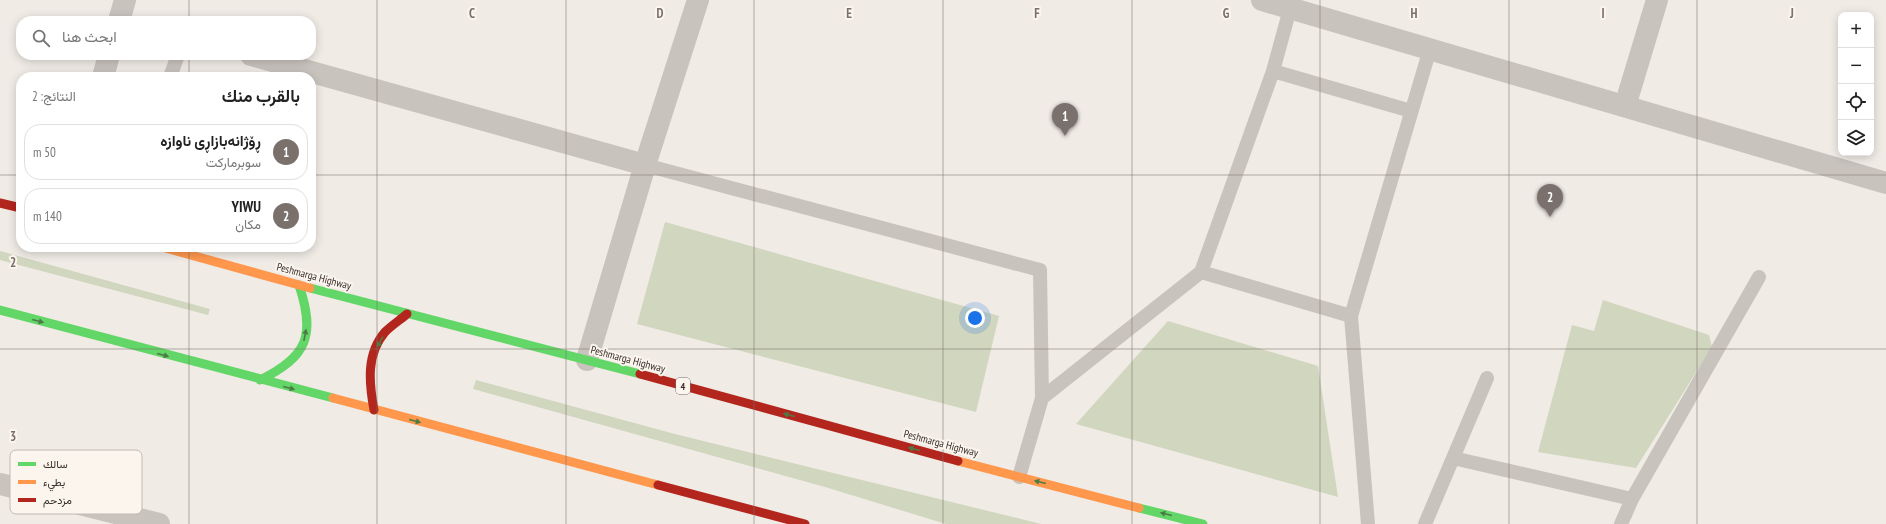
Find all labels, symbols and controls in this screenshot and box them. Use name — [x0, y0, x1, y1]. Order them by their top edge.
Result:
text: C — [469, 5, 475, 22]
text: D — [657, 5, 664, 22]
text: E — [846, 5, 852, 22]
text: F — [1034, 5, 1040, 22]
text: G — [1223, 5, 1230, 22]
text: H — [1411, 5, 1418, 22]
text: I — [1601, 5, 1605, 22]
text: J — [1789, 5, 1794, 22]
map controls — [1838, 12, 1874, 156]
button: + — [1838, 12, 1874, 48]
search box — [16, 16, 316, 60]
icon: search — [30, 27, 52, 49]
text: ابحث هنا — [62, 27, 117, 46]
button: − — [1838, 48, 1874, 84]
button: locate — [1838, 84, 1874, 120]
text: بالقرب منك — [222, 85, 300, 107]
text: النتائج: 2 — [32, 88, 76, 105]
pin: 1 — [1052, 103, 1078, 136]
button: layers — [1838, 120, 1874, 156]
text: ڕۆژانەبازاڕی ناوازە — [160, 131, 261, 150]
text: 50 m — [33, 144, 56, 161]
text: 1 — [283, 144, 289, 161]
text: سوبرماركت — [206, 154, 261, 171]
pin: 2 — [1537, 184, 1563, 217]
text: YIWU — [232, 197, 261, 216]
text: 140 m — [33, 208, 62, 225]
text: 2 — [283, 208, 289, 225]
text: مكان — [235, 216, 261, 233]
text: 2 — [10, 254, 16, 271]
street label: Peshmarga Highway — [275, 259, 354, 293]
your location — [965, 308, 985, 328]
one-way arrow — [32, 318, 44, 324]
one-way arrow — [302, 329, 308, 341]
one-way arrow — [376, 336, 383, 348]
street label: Peshmarga Highway — [589, 342, 668, 376]
one-way arrow — [157, 352, 169, 358]
road number: 4 — [676, 378, 690, 394]
one-way arrow — [283, 385, 295, 391]
one-way arrow — [782, 412, 794, 418]
one-way arrow — [409, 418, 421, 424]
street label: Peshmarga Highway — [902, 426, 981, 460]
text: 3 — [10, 428, 16, 445]
one-way arrow — [908, 446, 920, 452]
legend — [10, 450, 142, 514]
text: سالك — [43, 457, 68, 471]
text: بطيء — [43, 475, 65, 492]
one-way arrow — [1033, 479, 1046, 485]
text: مزدحم — [43, 493, 72, 508]
one-way arrow — [1159, 511, 1172, 517]

